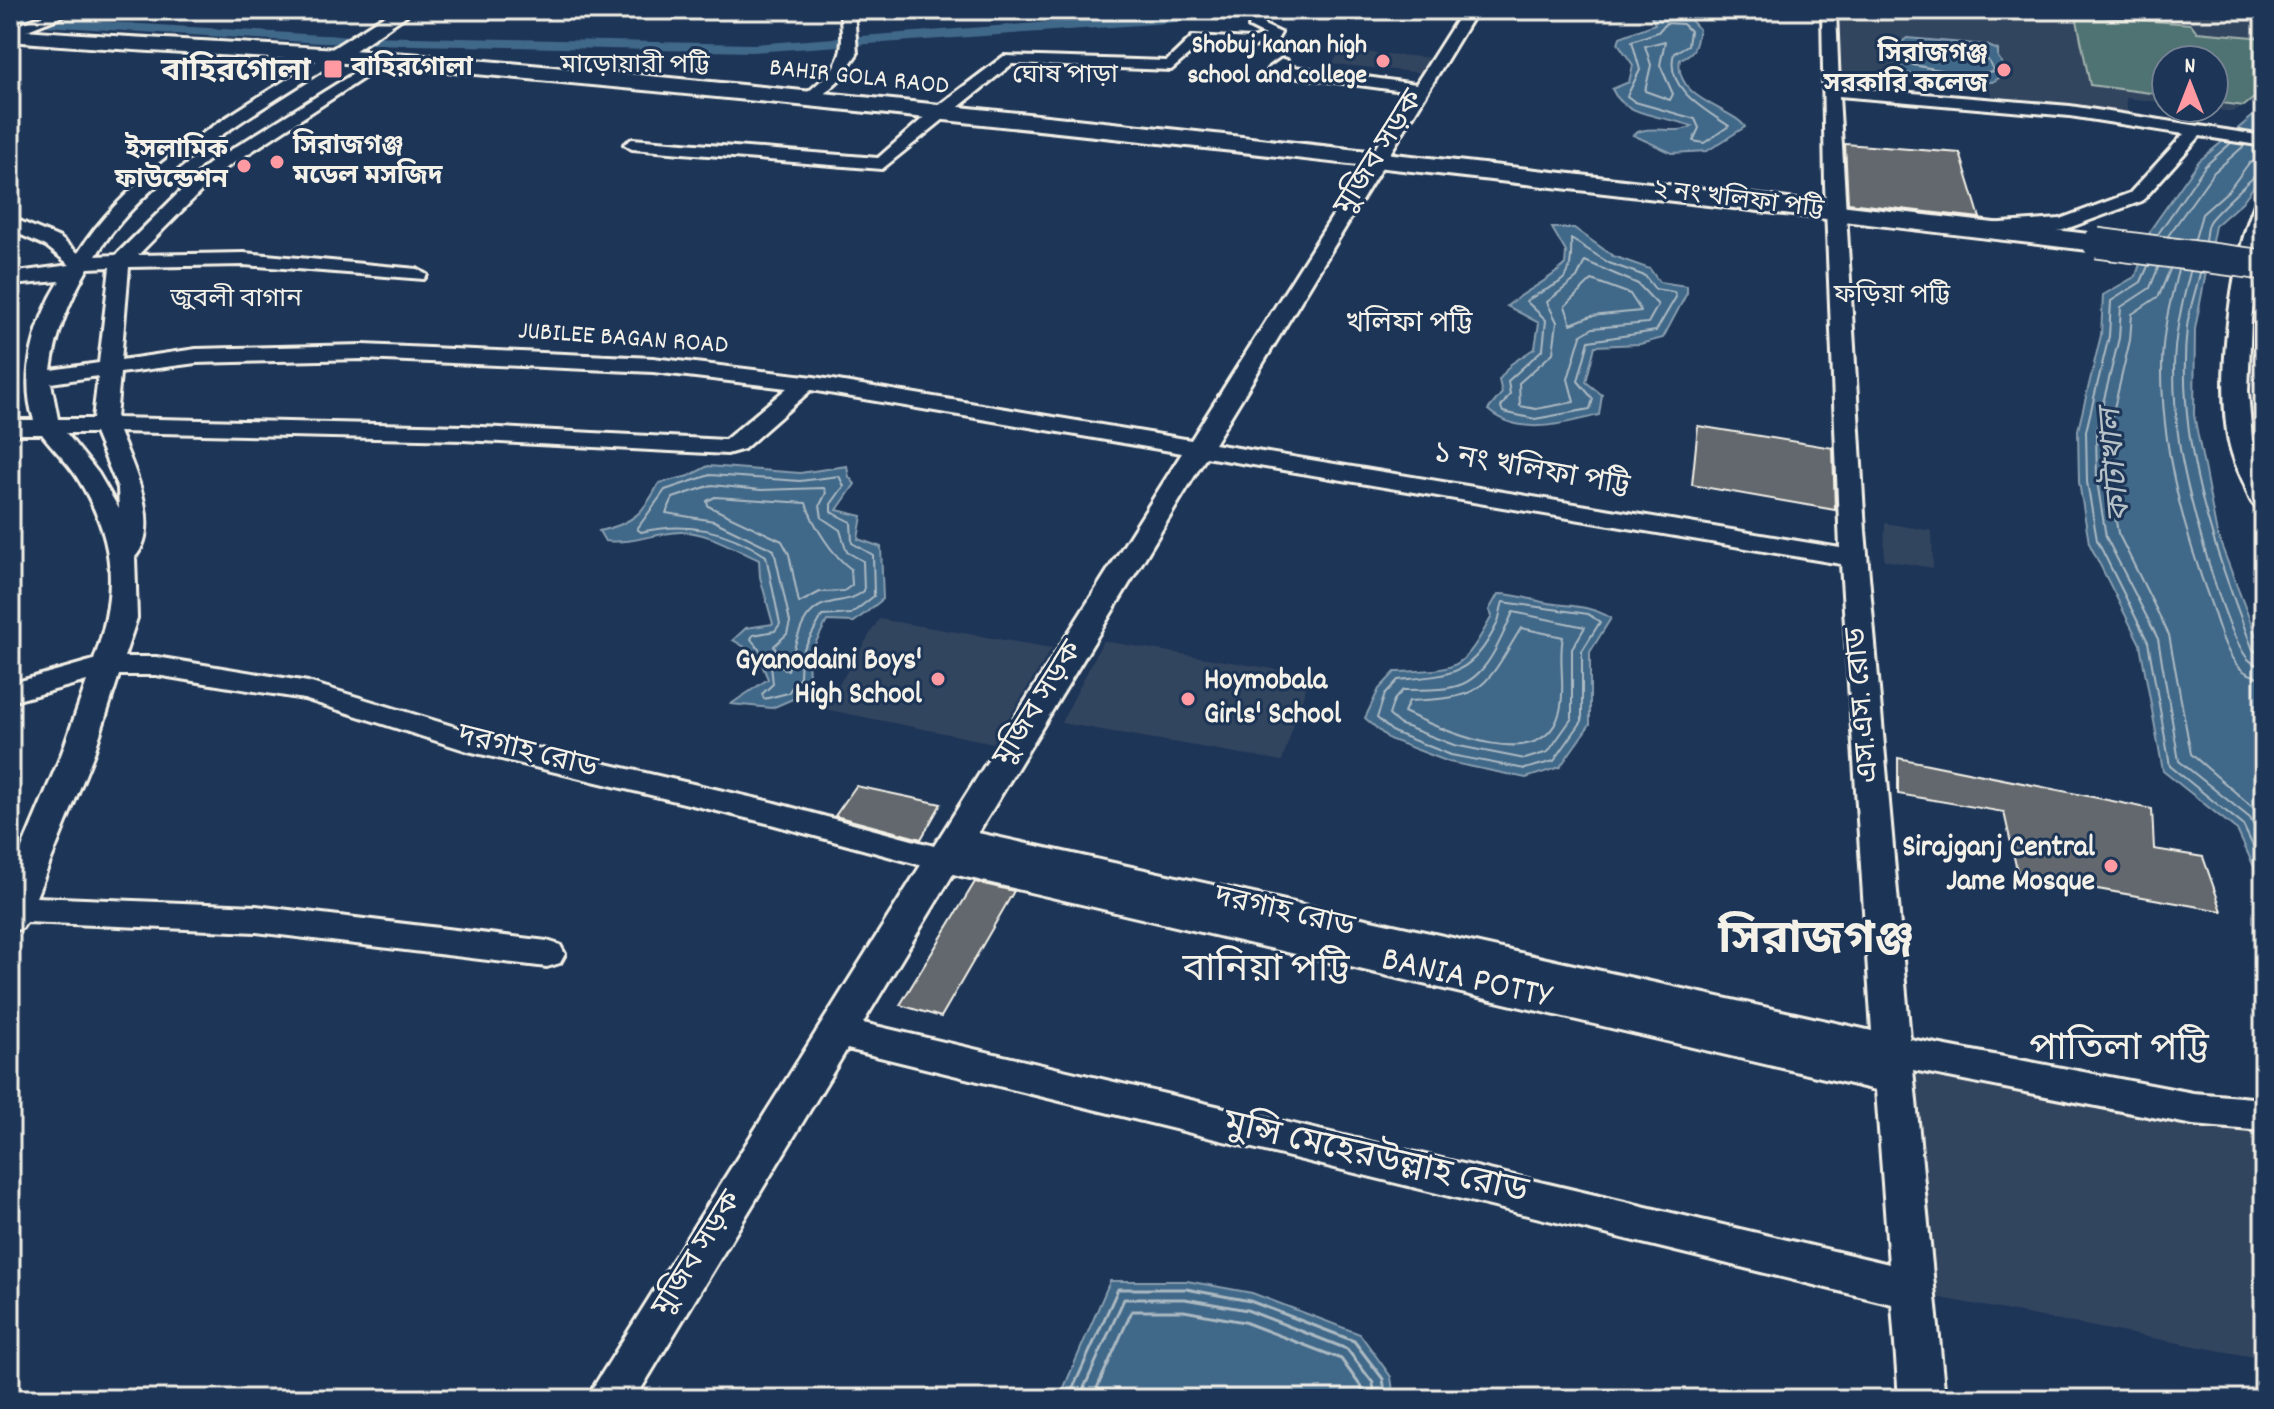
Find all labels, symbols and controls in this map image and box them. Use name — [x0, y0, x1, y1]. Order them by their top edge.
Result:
place label: Shobuj kanan high school and college — [1187, 28, 1367, 95]
place label: সিরাজগঞ্জ সরকারি কলেজ — [1822, 36, 1988, 104]
north arrow — [2150, 44, 2230, 124]
district label: মাড়োয়ারী পট্টি — [559, 48, 710, 85]
place label: বাহিরগোলা — [350, 50, 473, 88]
street label: BAHIR GOLA RAOD — [767, 50, 951, 106]
district label: বাহিরগোলা — [160, 51, 312, 97]
marker: Shobuj kanan high school and college — [1374, 52, 1392, 70]
text: N — [2185, 52, 2196, 83]
marker: বাহিরগোলা — [322, 58, 344, 80]
district label: ঘোষ পাড়া — [1012, 58, 1119, 95]
marker: সিরাজগঞ্জ সরকারি কলেজ — [1995, 61, 2013, 79]
street label: মুজিব সড়ক — [1324, 82, 1437, 226]
place label: সিরাজগঞ্জ মডেল মসজিদ — [292, 128, 444, 196]
place label: ইসলামিক ফাউন্ডেশন — [114, 132, 229, 200]
marker: সিরাজগঞ্জ মডেল মসজিদ — [268, 153, 286, 171]
marker: ইসলামিক ফাউন্ডেশন — [235, 157, 253, 175]
street label: ২ নং খলিফা পট্টি — [1650, 172, 1826, 230]
district label: ফড়িয়া পট্টি — [1833, 278, 1951, 315]
district label: জুবলী বাগান — [169, 282, 302, 319]
district label: খলিফা পট্টি — [1346, 305, 1474, 346]
street label: JUBILEE BAGAN ROAD — [517, 313, 729, 365]
water label: কাটাখাল — [2089, 401, 2146, 524]
street label: ১ নং খলিফা পট্টি — [1429, 433, 1634, 511]
street label: এস.এস. রোড — [1837, 625, 1893, 785]
street label: মুজিব সড়ক — [983, 633, 1096, 777]
place label: Gyanodaini Boys' High School — [735, 641, 923, 718]
place label: Hoymobala Girls' School — [1204, 661, 1342, 738]
marker: Gyanodaini Boys' High School — [929, 670, 947, 688]
marker: Hoymobala Girls' School — [1179, 690, 1197, 708]
street label: দরগাহ রোড — [452, 716, 602, 792]
place label: Sirajganj Central Jame Mosque — [1902, 828, 2096, 905]
marker: Sirajganj Central Jame Mosque — [2102, 857, 2120, 875]
street label: দরগাহ রোড — [1209, 877, 1359, 951]
district label: সিরাজগঞ্জ — [1717, 910, 1914, 976]
street label: BANIA POTTY — [1376, 935, 1558, 1025]
district label: বানিয়া পট্টি — [1181, 945, 1350, 1000]
district label: পাতিলা পট্টি — [2029, 1024, 2209, 1079]
street label: মুন্সি মেহেরউল্লাহ রোড — [1216, 1098, 1533, 1220]
street label: মুজিব সড়ক — [642, 1183, 755, 1327]

